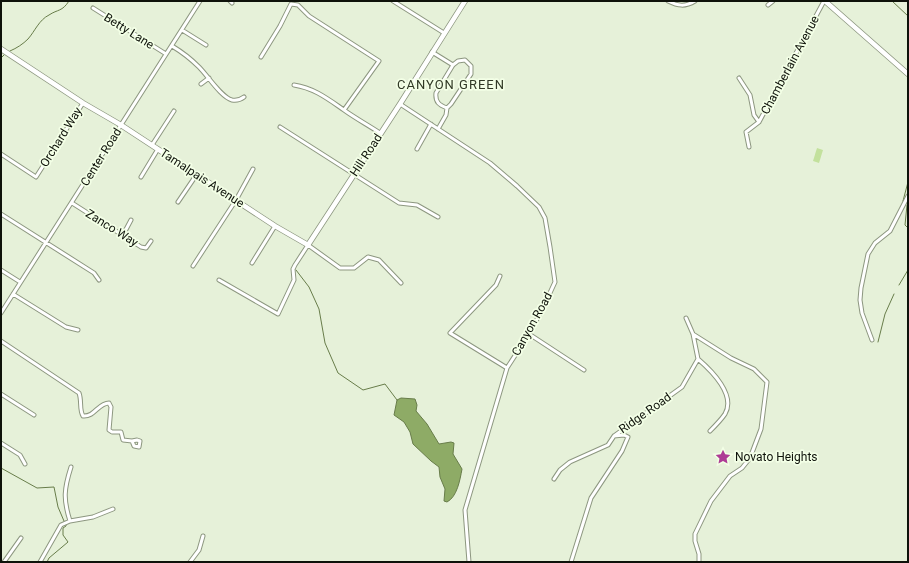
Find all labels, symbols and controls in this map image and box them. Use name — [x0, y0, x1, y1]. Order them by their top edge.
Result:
street label: Betty Lane — [101, 10, 157, 52]
street label: Chamberlain Avenue — [758, 13, 822, 117]
district label: CANYON GREEN — [397, 77, 505, 92]
street label: Orchard Way — [37, 104, 85, 170]
street label: Center Road — [78, 125, 124, 189]
street label: Hill Road — [347, 131, 385, 179]
street label: Tamalpais Avenue — [157, 146, 247, 210]
street label: Zanco Way — [83, 206, 141, 250]
street label: Canyon Road — [509, 290, 555, 358]
street label: Ridge Road — [616, 390, 674, 436]
place icon: Novato Heights — [714, 448, 732, 466]
place label: Novato Heights — [735, 450, 818, 464]

